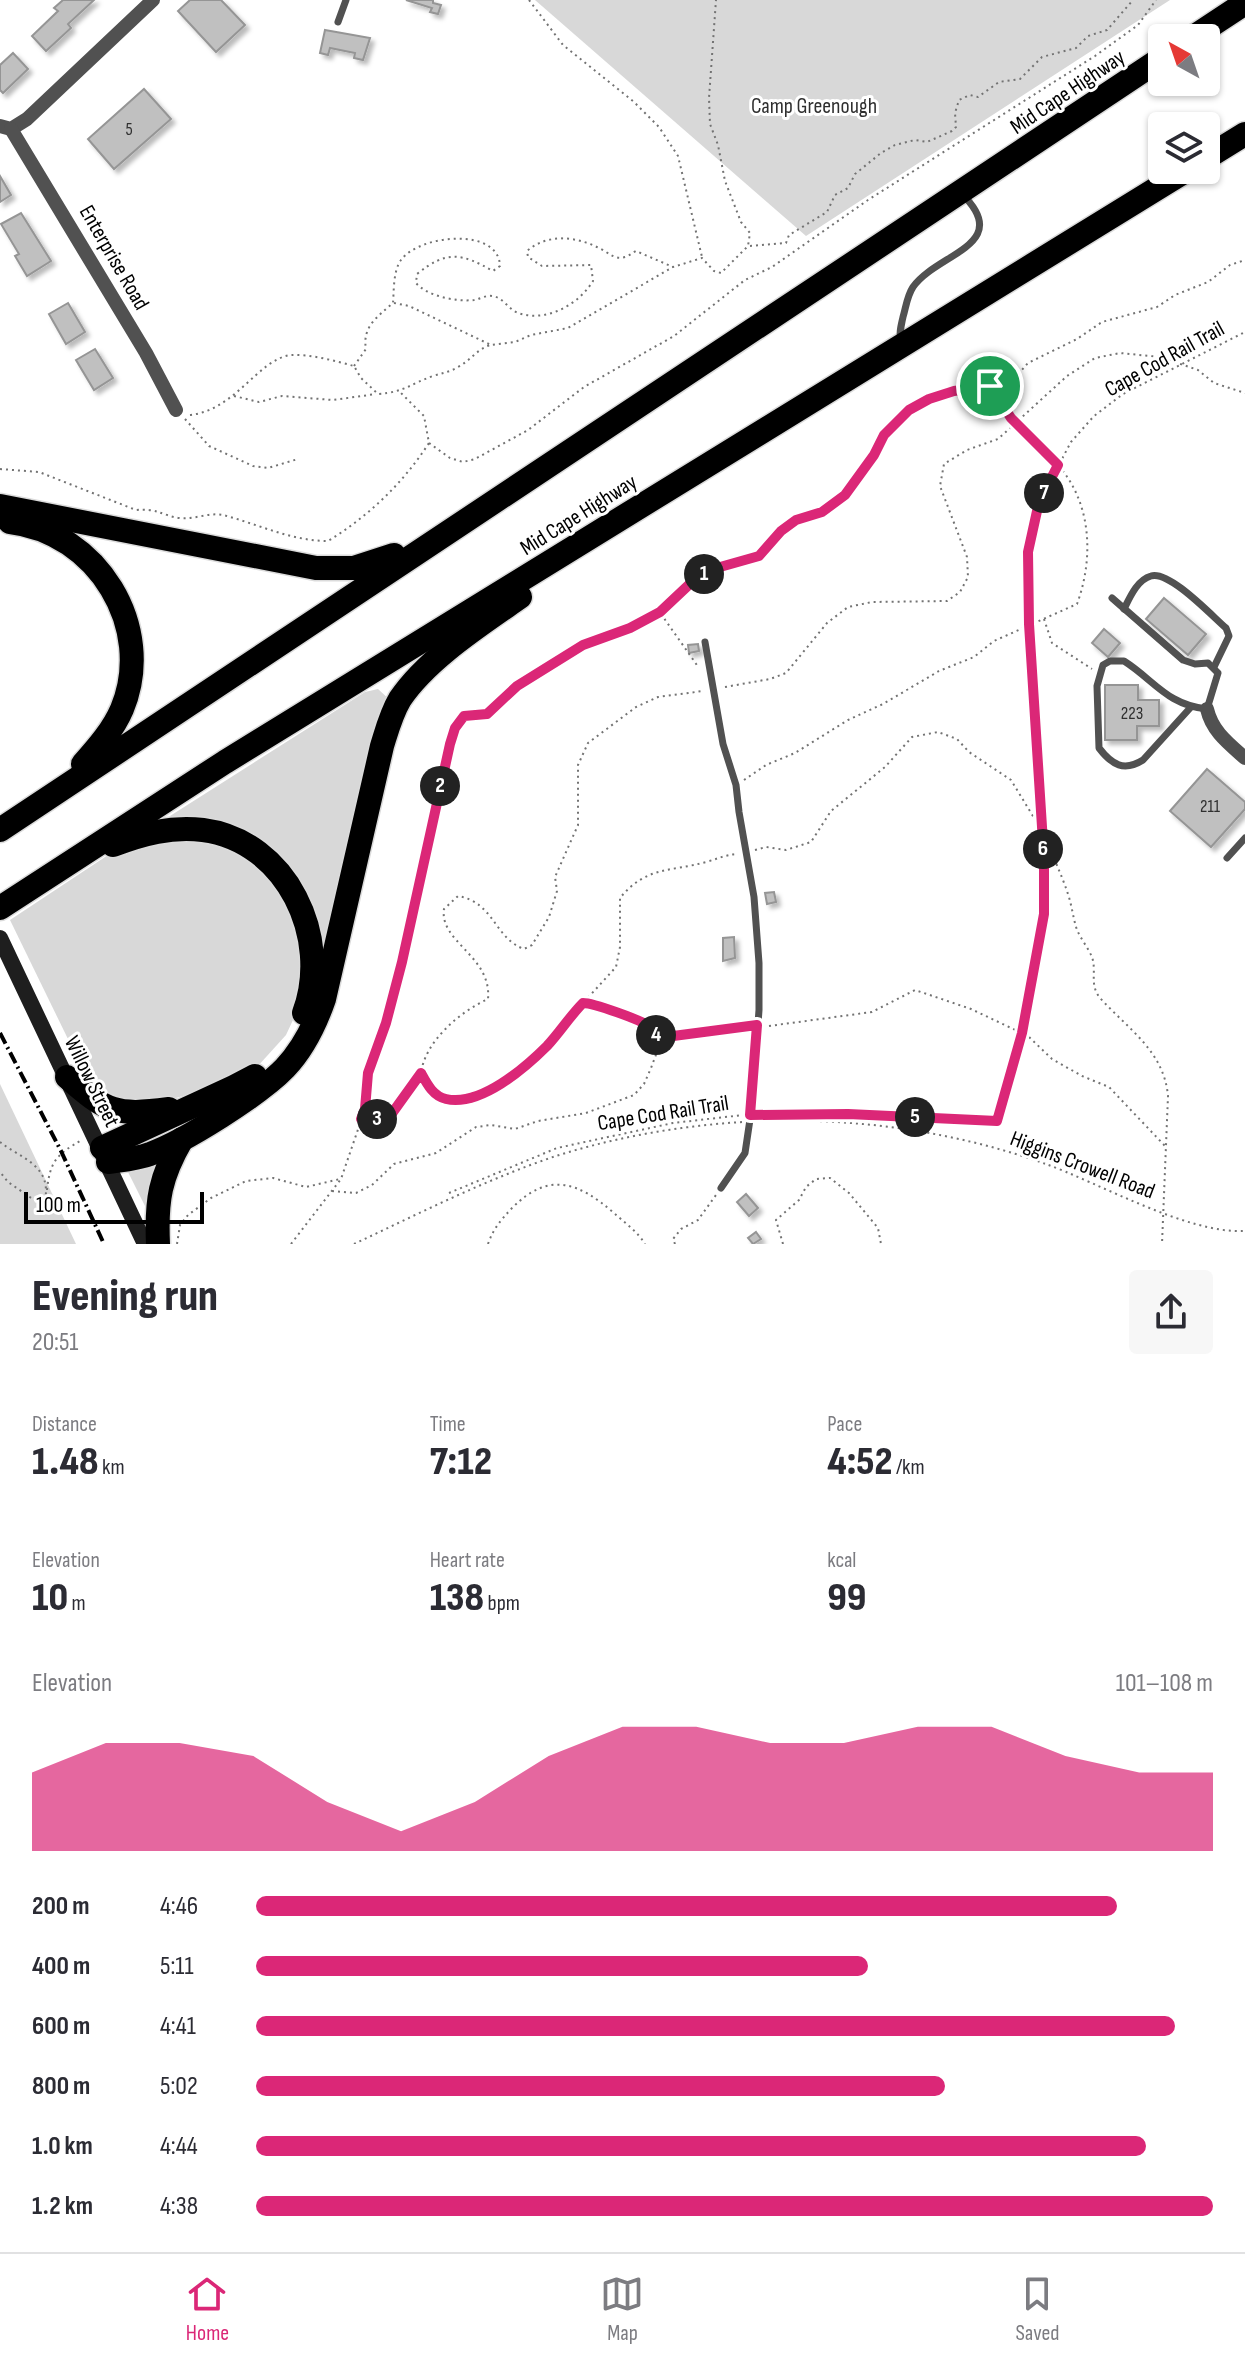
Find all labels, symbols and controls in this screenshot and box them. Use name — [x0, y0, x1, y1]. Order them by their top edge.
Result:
north arrow — [1148, 24, 1220, 96]
map controls — [1148, 24, 1220, 184]
street label: Mid Cape Highway — [1005, 44, 1131, 140]
park label: Camp Greenough — [751, 93, 877, 120]
button: layers — [1148, 112, 1220, 184]
house number: 5 — [125, 119, 133, 140]
street label: Enterprise Road — [73, 200, 155, 315]
street label: Cape Cod Rail Trail — [1100, 315, 1229, 403]
pin — [956, 352, 1024, 420]
icon: arrive — [968, 364, 1012, 408]
street label: Mid Cape Highway — [516, 468, 643, 562]
pin: 7 — [1024, 473, 1064, 513]
text: 7 — [1039, 479, 1049, 506]
pin: 1 — [684, 554, 724, 594]
text: 1 — [700, 560, 708, 587]
house number: 223 — [1121, 703, 1143, 724]
pin: 2 — [420, 766, 460, 806]
text: 2 — [435, 772, 445, 799]
house number: 211 — [1200, 796, 1221, 817]
pin: 6 — [1023, 829, 1063, 869]
text: 6 — [1038, 835, 1048, 862]
pin: 4 — [636, 1015, 676, 1055]
text: 4 — [651, 1021, 661, 1048]
street label: Willow Street — [58, 1032, 125, 1132]
street label: Cape Cod Rail Trail — [596, 1090, 731, 1137]
pin: 5 — [895, 1097, 935, 1137]
pin: 3 — [357, 1099, 397, 1139]
text: 5 — [910, 1103, 920, 1130]
text: 3 — [372, 1105, 382, 1132]
street label: Higgins Crowell Road — [1006, 1125, 1159, 1205]
scale bar — [24, 1188, 204, 1224]
text: 100 m — [36, 1192, 81, 1219]
text: Evening run — [32, 1270, 218, 1323]
button: share — [1129, 1270, 1213, 1354]
text: 20:51 — [32, 1327, 78, 1358]
text: Distance — [32, 1411, 97, 1438]
text: Time — [430, 1411, 466, 1438]
text: Pace — [827, 1411, 862, 1438]
text: 1.48 — [32, 1438, 98, 1486]
text: 7:12 — [430, 1438, 492, 1486]
text: 4:52 — [827, 1438, 893, 1486]
text: km — [98, 1454, 125, 1481]
text: /km — [893, 1454, 925, 1481]
text: Elevation — [32, 1547, 100, 1574]
text: Heart rate — [430, 1547, 505, 1574]
text: kcal — [827, 1547, 856, 1574]
text: 10 — [32, 1574, 68, 1622]
text: 138 — [430, 1574, 484, 1622]
text: 99 — [827, 1574, 866, 1622]
text: m — [68, 1590, 86, 1617]
text: bpm — [484, 1590, 520, 1617]
text: Elevation — [32, 1668, 112, 1699]
text: 101–108 m — [1116, 1668, 1213, 1699]
text: 200 m — [32, 1891, 89, 1922]
text: 4:46 — [160, 1891, 198, 1922]
text: 400 m — [32, 1951, 90, 1982]
text: 5:11 — [160, 1951, 194, 1982]
text: 600 m — [32, 2011, 90, 2042]
text: 4:41 — [160, 2011, 196, 2042]
text: 800 m — [32, 2071, 90, 2102]
text: 5:02 — [160, 2071, 198, 2102]
text: 1.0 km — [32, 2131, 93, 2162]
text: 4:44 — [160, 2131, 198, 2162]
text: 1.2 km — [32, 2191, 93, 2222]
text: 4:38 — [160, 2191, 198, 2222]
tab: Home — [185, 2272, 229, 2347]
tab: Map — [600, 2272, 644, 2347]
tab: Saved — [1015, 2272, 1060, 2347]

